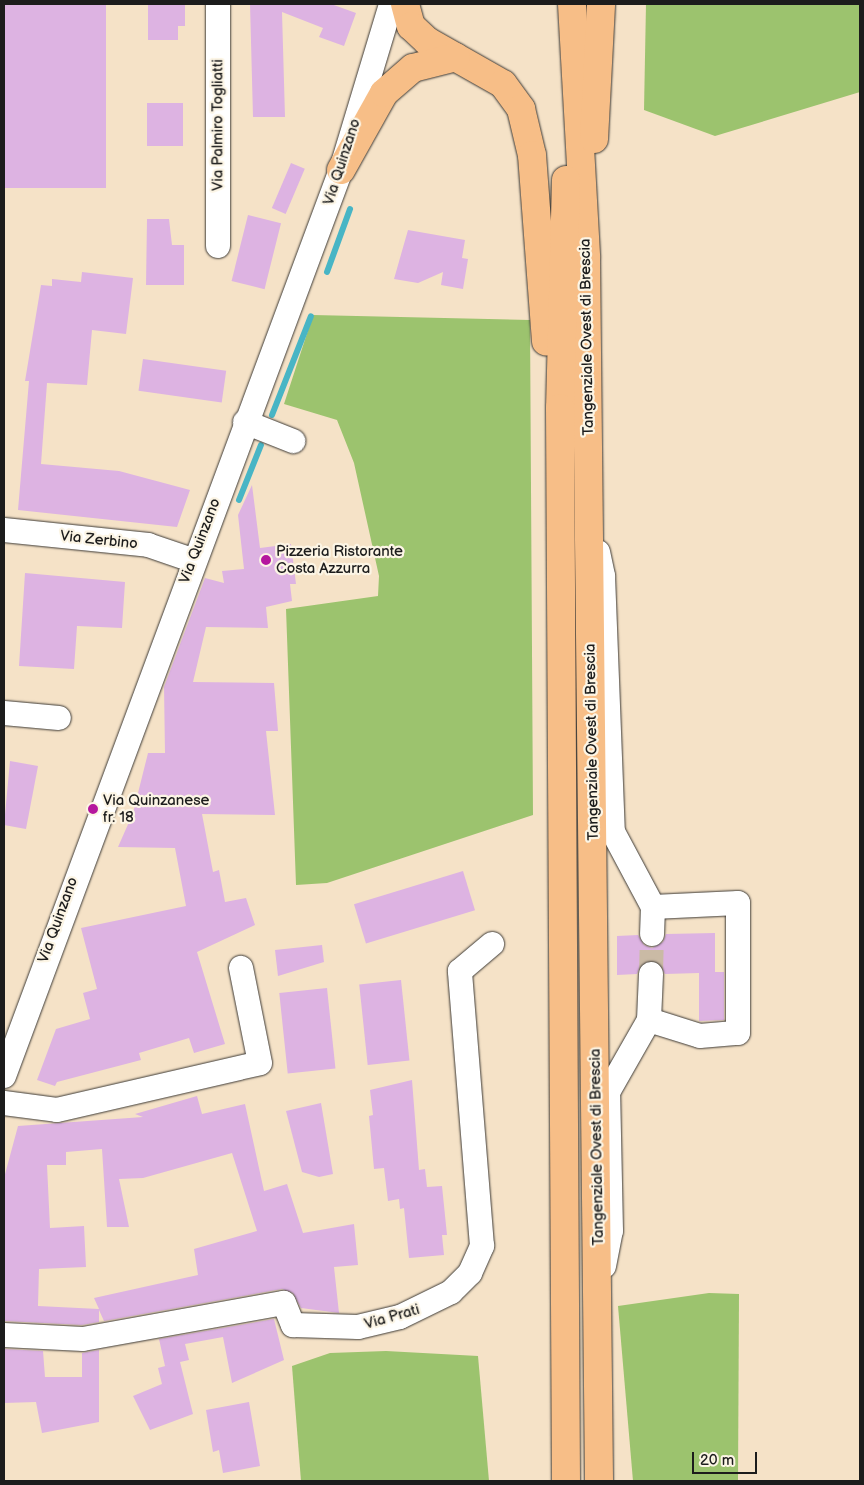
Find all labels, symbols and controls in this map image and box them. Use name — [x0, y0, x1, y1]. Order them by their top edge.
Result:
street label: Via Palmiro Togliatti — [209, 59, 227, 191]
street label: Via Quinzano — [320, 117, 364, 207]
street label: Tangenziale Ovest di Brescia — [576, 238, 598, 436]
street label: Via Quinzano — [176, 496, 224, 586]
street label: Via Zerbino — [59, 527, 139, 553]
place label: Pizzeria Ristorante Costa Azzurra — [276, 542, 403, 577]
marker: Pizzeria Ristorante Costa Azzurra — [260, 554, 272, 566]
street label: Tangenziale Ovest di Brescia — [581, 643, 603, 841]
place label: Via Quinzanese fr. 18 — [103, 791, 209, 826]
marker: Via Quinzanese fr. 18 — [87, 803, 99, 815]
street label: Via Quinzano — [34, 875, 82, 965]
street label: Tangenziale Ovest di Brescia — [586, 1048, 608, 1246]
street label: Via Prati — [362, 1301, 422, 1333]
scale bar — [694, 1442, 759, 1474]
text: 20 m — [700, 1451, 734, 1470]

